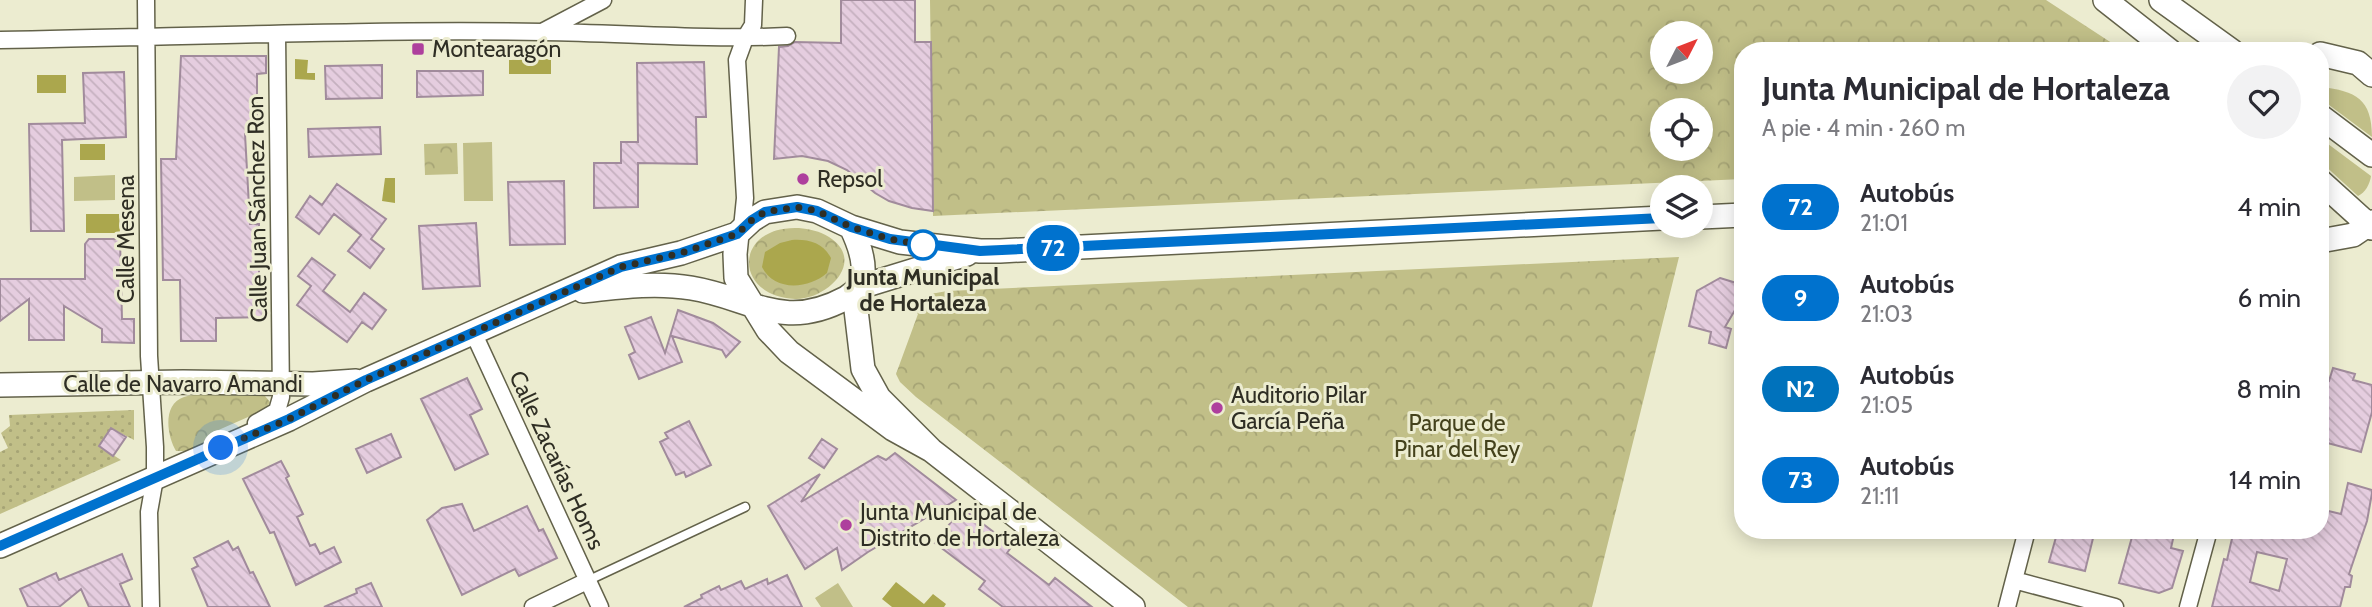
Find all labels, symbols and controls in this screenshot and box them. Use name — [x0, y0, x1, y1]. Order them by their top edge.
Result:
north arrow — [1650, 21, 1713, 84]
map controls — [1650, 21, 1713, 238]
place label: Montearagón — [432, 35, 561, 63]
marker: Montearagón — [410, 41, 426, 57]
button: heart — [2227, 65, 2301, 139]
text: Junta Municipal de Hortaleza — [1762, 68, 2170, 108]
street label: Calle Juan Sánchez Ron — [241, 95, 273, 323]
button: locate — [1650, 98, 1713, 161]
text: A pie · 4 min · 260 m — [1762, 114, 1965, 142]
place label: Repsol — [817, 165, 883, 193]
marker: Repsol — [795, 171, 811, 187]
street label: Calle Mesena — [112, 175, 140, 303]
button: layers — [1650, 175, 1713, 238]
text: Autobús — [1860, 177, 1954, 209]
text: 4 min — [2237, 191, 2301, 223]
text: 72 — [1788, 192, 1813, 221]
text: 21:01 — [1860, 209, 1908, 237]
line badge: 72 — [1021, 225, 1084, 271]
marker: Junta Municipal de Hortaleza — [908, 230, 938, 260]
text: 72 — [1041, 233, 1065, 262]
place label: Junta Municipal de Hortaleza — [846, 263, 999, 317]
text: Autobús — [1860, 268, 1954, 300]
text: 6 min — [2238, 282, 2301, 314]
text: 9 — [1794, 283, 1807, 312]
text: 21:03 — [1860, 300, 1913, 328]
text: Autobús — [1860, 359, 1954, 391]
street label: Calle Zacarías Homs — [503, 366, 611, 554]
street label: Calle de Navarro Amandi — [63, 370, 303, 398]
text: 8 min — [2237, 373, 2301, 405]
text: N2 — [1786, 374, 1815, 403]
place label: Auditorio Pilar García Peña — [1231, 381, 1367, 435]
text: 21:05 — [1860, 391, 1913, 419]
marker: Auditorio Pilar García Peña — [1209, 400, 1225, 416]
park label: Parque de Pinar del Rey — [1394, 409, 1520, 463]
your location — [203, 430, 238, 465]
text: Autobús — [1860, 450, 1954, 482]
text: 14 min — [2229, 464, 2301, 496]
text: 73 — [1788, 465, 1813, 494]
text: 21:11 — [1860, 482, 1899, 510]
place label: Junta Municipal de Distrito de Hortaleza — [859, 498, 1060, 552]
marker: Junta Municipal de Distrito de Hortaleza — [838, 517, 854, 533]

